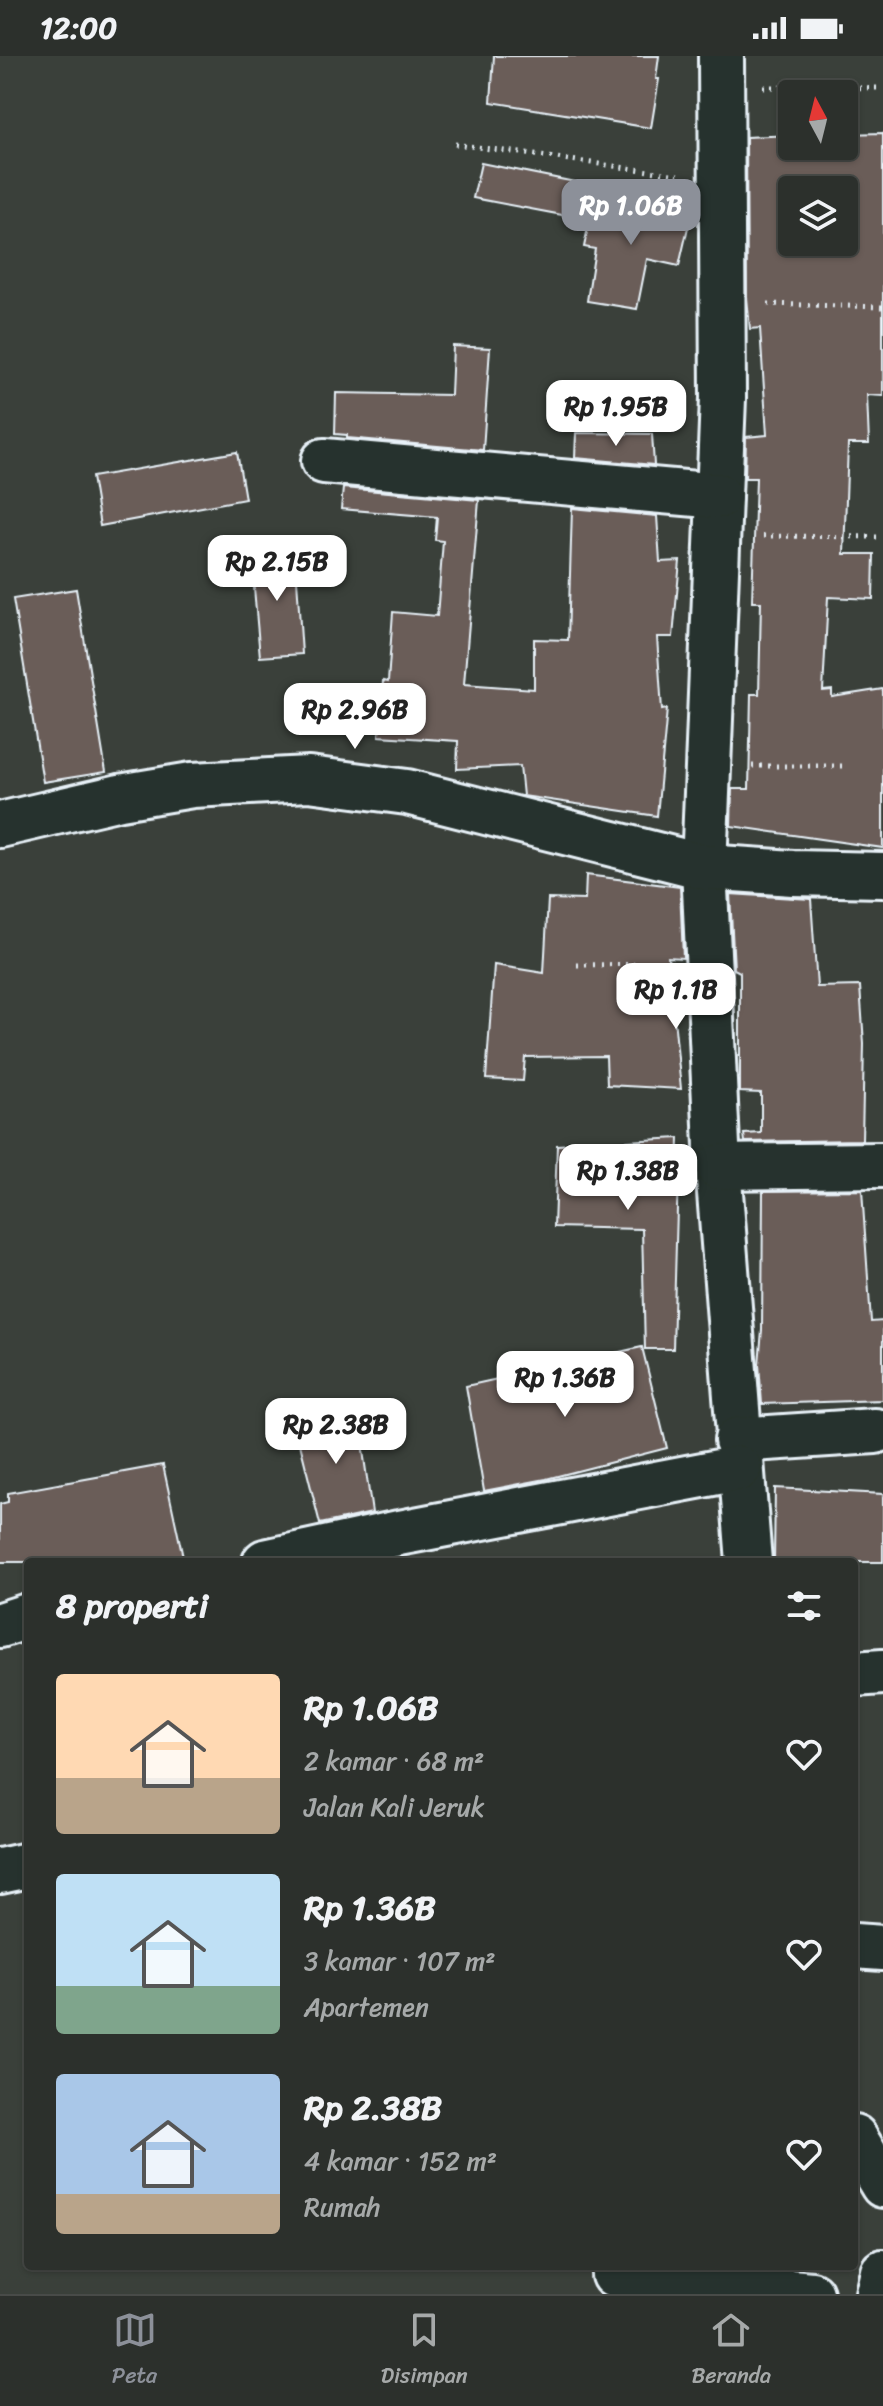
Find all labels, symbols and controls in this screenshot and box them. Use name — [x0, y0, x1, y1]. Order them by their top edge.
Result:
text: 12:00 — [40, 1, 117, 55]
north arrow — [778, 80, 858, 160]
map controls — [778, 80, 858, 256]
button: layers — [778, 176, 858, 256]
pin: Rp 1.06B — [548, 179, 714, 247]
text: Rp 1.06B — [580, 182, 682, 228]
pin: Rp 1.95B — [533, 380, 699, 448]
text: Rp 1.95B — [564, 383, 668, 429]
pin: Rp 2.15B — [194, 535, 360, 603]
text: Rp 2.15B — [226, 538, 328, 584]
pin: Rp 2.96B — [272, 683, 438, 751]
text: Rp 2.96B — [302, 686, 408, 732]
pin: Rp 1.1B — [602, 963, 750, 1031]
text: Rp 1.1B — [634, 966, 718, 1012]
pin: Rp 1.38B — [545, 1144, 711, 1212]
text: Rp 1.38B — [577, 1147, 679, 1193]
pin: Rp 1.36B — [482, 1351, 648, 1419]
text: Rp 1.36B — [515, 1354, 615, 1400]
pin: Rp 2.38B — [253, 1398, 419, 1466]
text: Rp 2.38B — [283, 1401, 389, 1447]
text: 8 properti — [56, 1576, 208, 1636]
icon: filters — [782, 1584, 826, 1628]
text: Rp 1.06B — [304, 1678, 439, 1738]
icon: home — [120, 1706, 216, 1802]
icon: heart — [782, 1732, 826, 1776]
text: 2 kamar · 68 m² — [304, 1738, 484, 1784]
text: Jalan Kali Jeruk — [304, 1784, 485, 1830]
text: Rp 1.36B — [304, 1878, 436, 1938]
icon: home — [120, 1906, 216, 2002]
icon: heart — [782, 1932, 826, 1976]
text: 3 kamar · 107 m² — [304, 1938, 495, 1984]
text: Apartemen — [304, 1984, 429, 2030]
text: Rp 2.38B — [304, 2078, 442, 2138]
icon: home — [120, 2106, 216, 2202]
icon: heart — [782, 2132, 826, 2176]
text: 4 kamar · 152 m² — [304, 2138, 497, 2184]
text: Rumah — [304, 2184, 380, 2230]
tab: Peta — [112, 2308, 157, 2395]
tab: Disimpan — [381, 2308, 468, 2395]
tab: Beranda — [691, 2308, 771, 2395]

